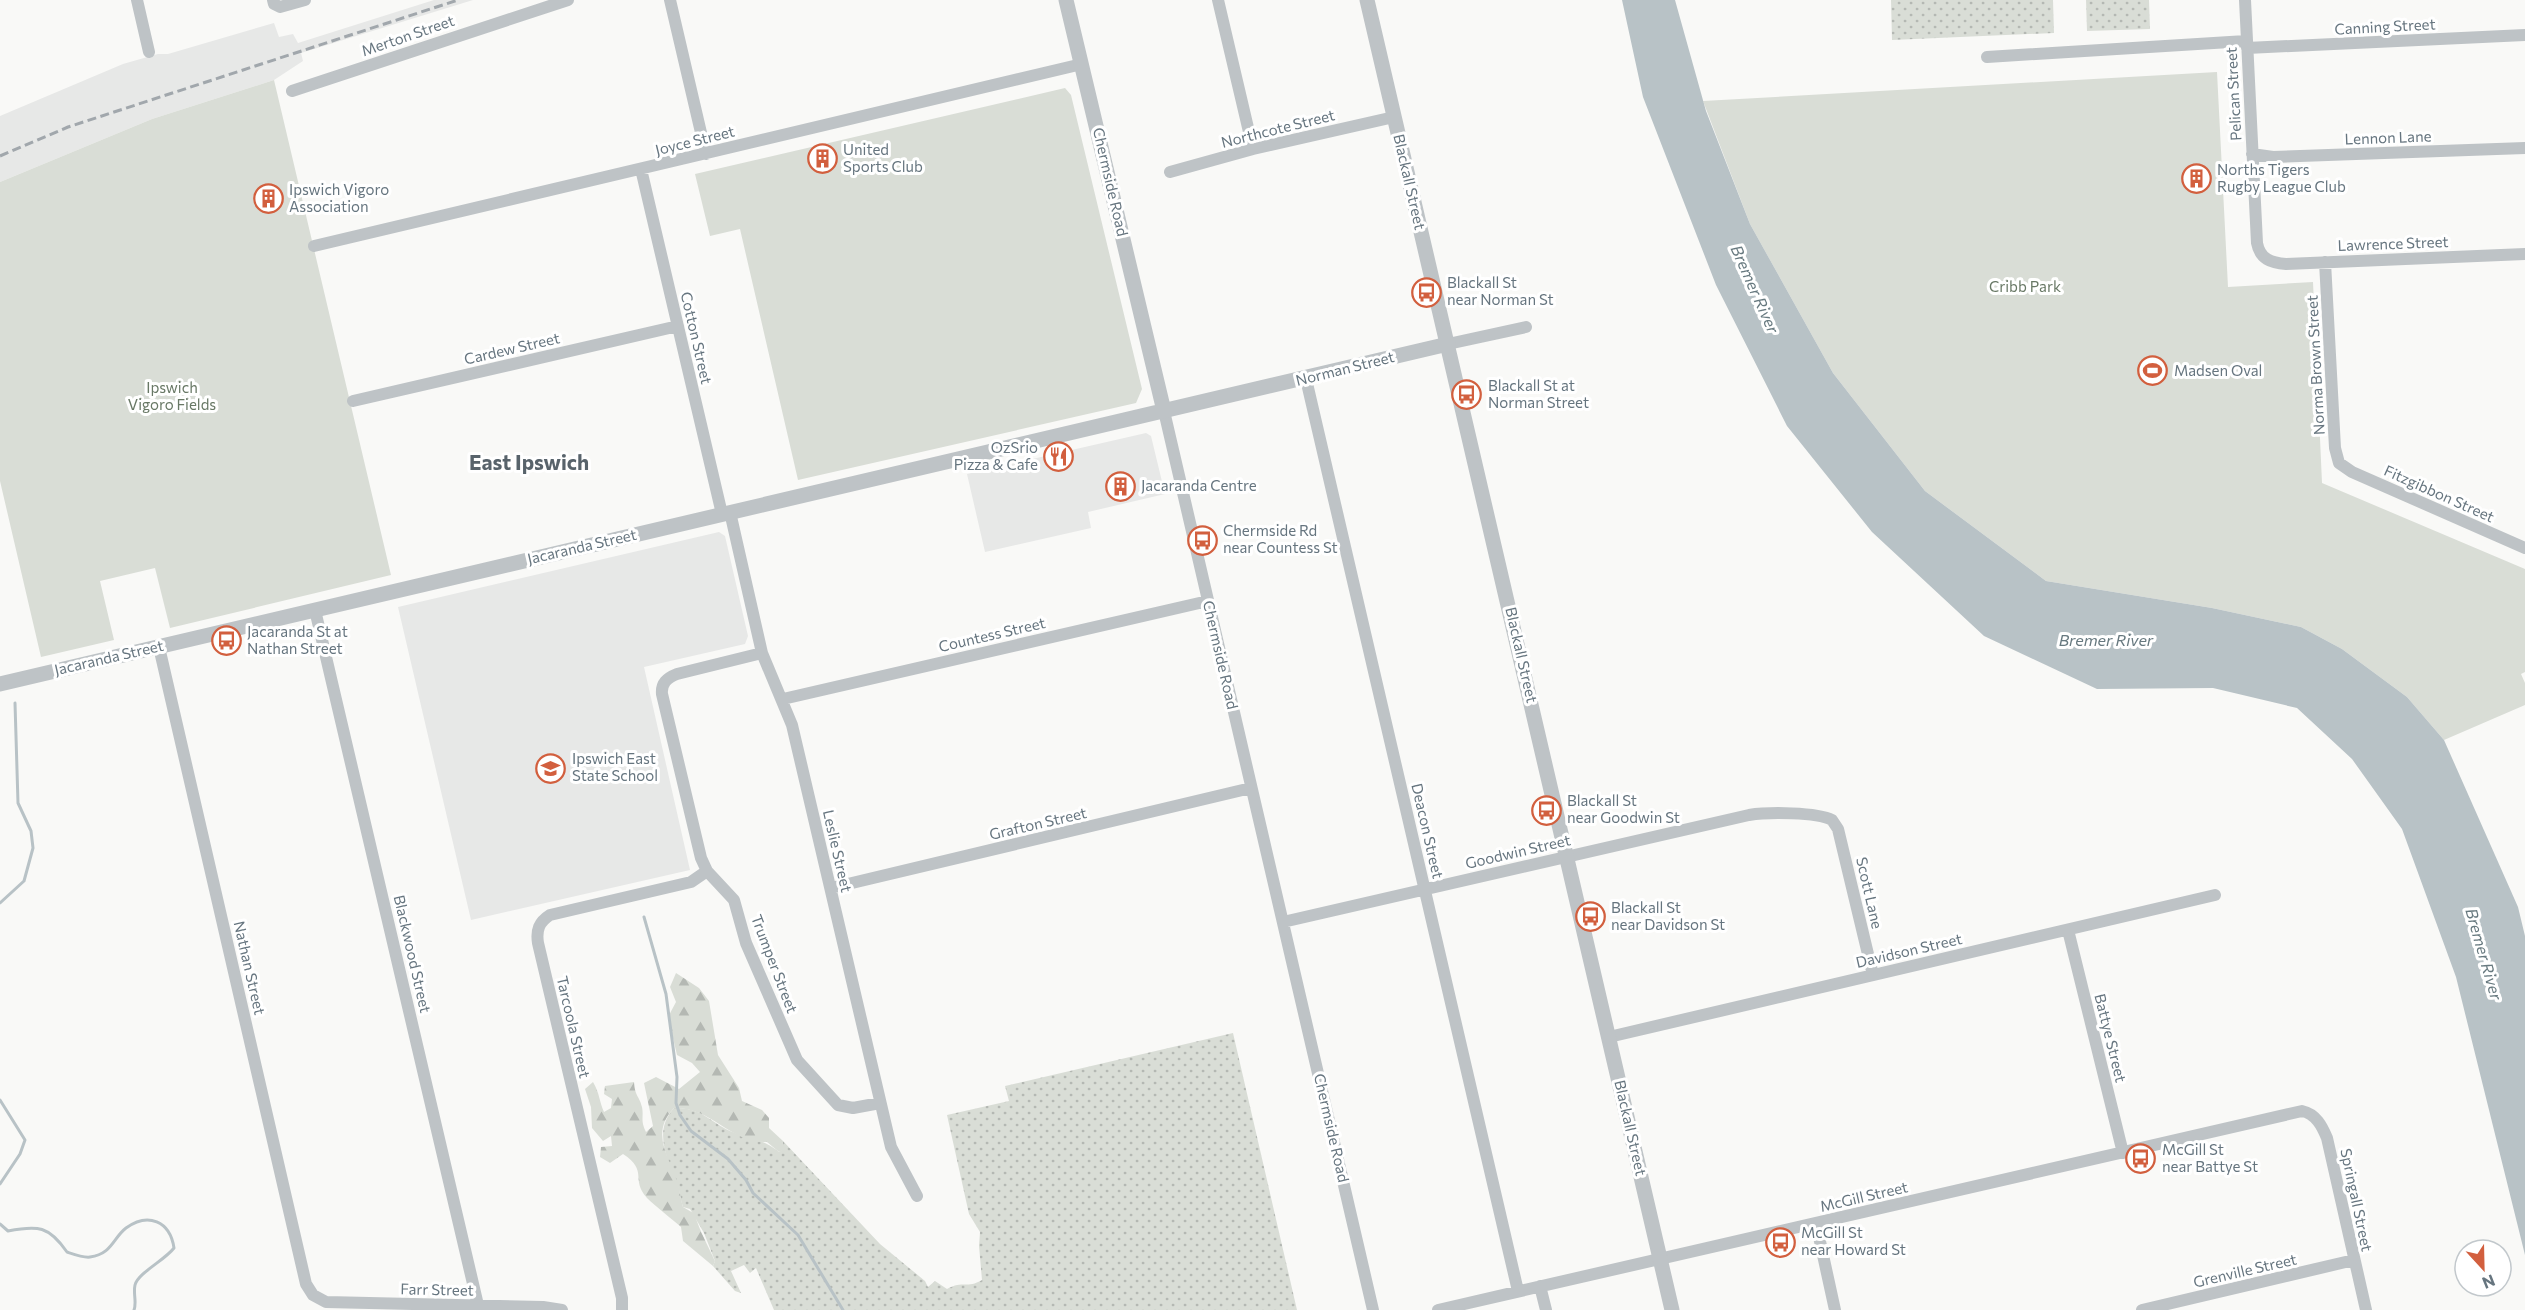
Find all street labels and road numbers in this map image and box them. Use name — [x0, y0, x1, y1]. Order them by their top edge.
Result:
street label: Merton Street — [359, 11, 457, 59]
street label: Canning Street — [2334, 14, 2436, 38]
street label: Pelican Street — [2222, 47, 2244, 141]
street label: Northcote Street — [1219, 105, 1336, 151]
street label: Joyce Street — [653, 121, 736, 159]
street label: Chermside Road — [1090, 126, 1132, 238]
street label: Lennon Lane — [2344, 126, 2432, 148]
street label: Blackall Street — [1390, 132, 1430, 231]
street label: Lawrence Street — [2337, 232, 2449, 254]
street label: Cotton Street — [678, 290, 716, 386]
street label: Norma Brown Street — [2302, 295, 2328, 435]
street label: Cardew Street — [462, 328, 561, 368]
street label: Norman Street — [1294, 347, 1396, 389]
street label: Fitzgibbon Street — [2382, 461, 2497, 525]
street label: Jacaranda Street — [525, 525, 638, 567]
street label: Chermside Road — [1200, 599, 1242, 711]
street label: Blackall Street — [1502, 605, 1542, 704]
street label: Countess Street — [937, 613, 1047, 655]
street label: Jacaranda Street — [52, 636, 165, 678]
street label: Deacon Street — [1408, 781, 1448, 880]
street label: Grafton Street — [987, 803, 1088, 843]
street label: Leslie Street — [820, 808, 856, 894]
street label: Goodwin Street — [1463, 830, 1572, 872]
street label: Scott Lane — [1853, 855, 1887, 931]
street label: Blackwood Street — [391, 893, 435, 1014]
street label: Trumper Street — [748, 912, 802, 1015]
street label: Nathan Street — [230, 919, 269, 1016]
street label: Davidson Street — [1854, 929, 1964, 971]
street label: Tarcoola Street — [553, 974, 594, 1080]
street label: Battye Street — [2091, 992, 2131, 1084]
street label: Chermside Road — [1311, 1072, 1353, 1184]
street label: Blackall Street — [1611, 1078, 1651, 1177]
street label: Springall Street — [2337, 1147, 2377, 1253]
street label: McGill Street — [1818, 1177, 1909, 1215]
street label: Grenville Street — [2191, 1249, 2298, 1291]
street label: Farr Street — [400, 1279, 474, 1299]

